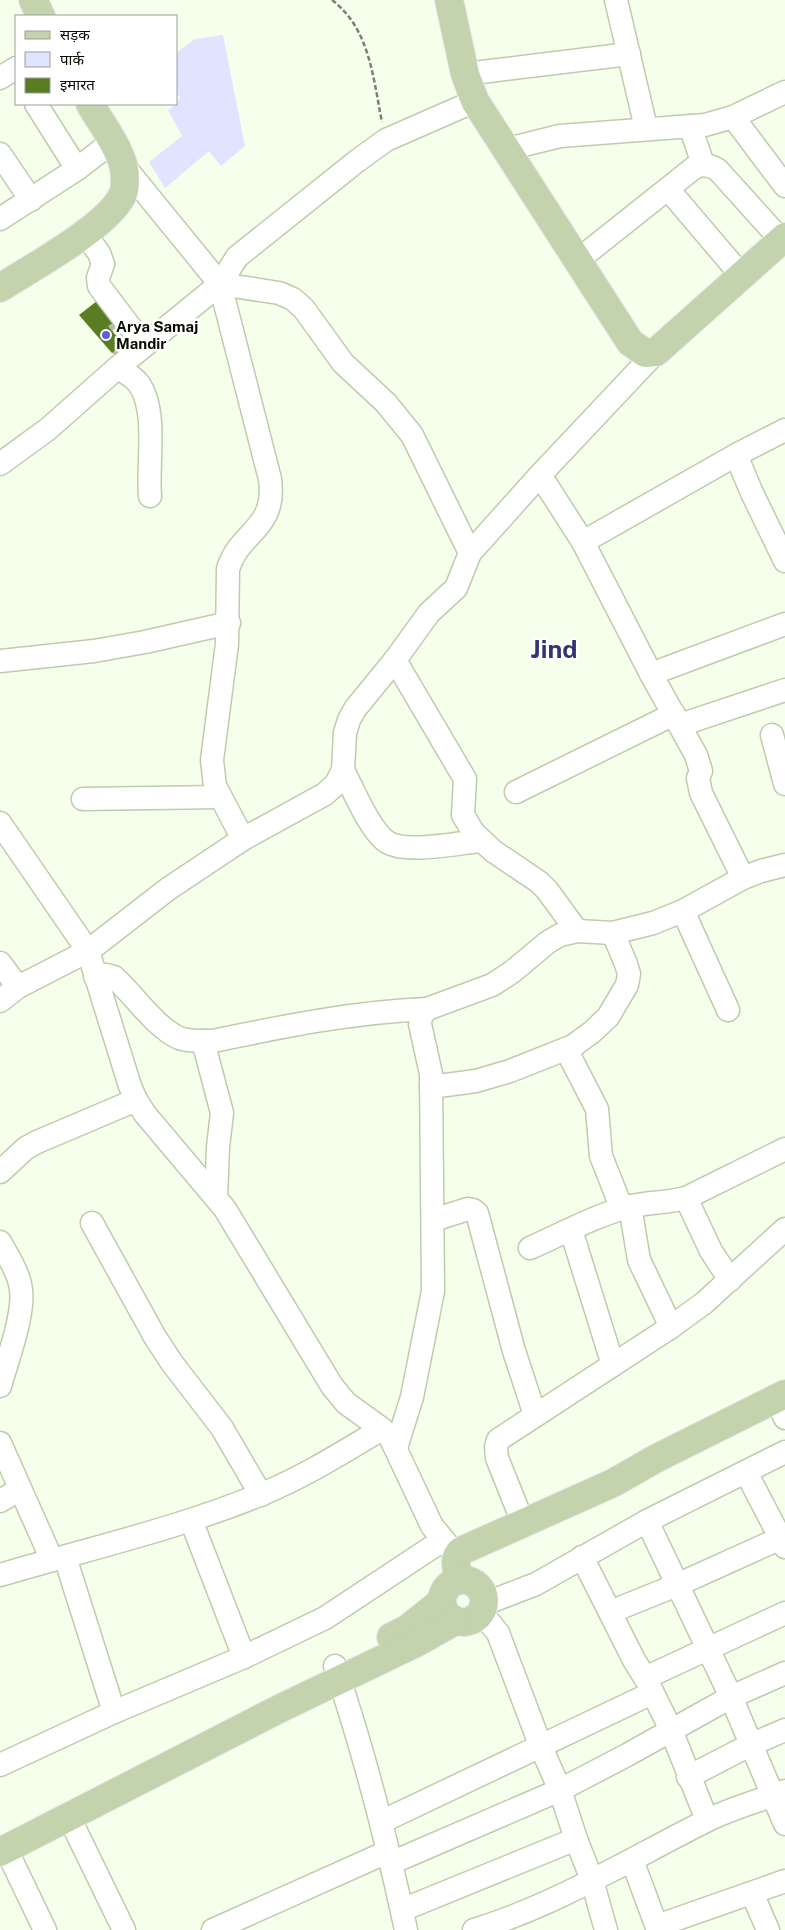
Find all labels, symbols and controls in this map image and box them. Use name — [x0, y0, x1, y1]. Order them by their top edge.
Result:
legend — [15, 15, 178, 105]
text: सड़क — [60, 26, 90, 43]
text: पार्क — [60, 51, 84, 68]
text: इमारत — [60, 76, 95, 93]
place label: Arya Samaj Mandir — [116, 318, 198, 352]
marker: Arya Samaj Mandir — [100, 329, 112, 341]
district label: Jind — [531, 634, 577, 664]

